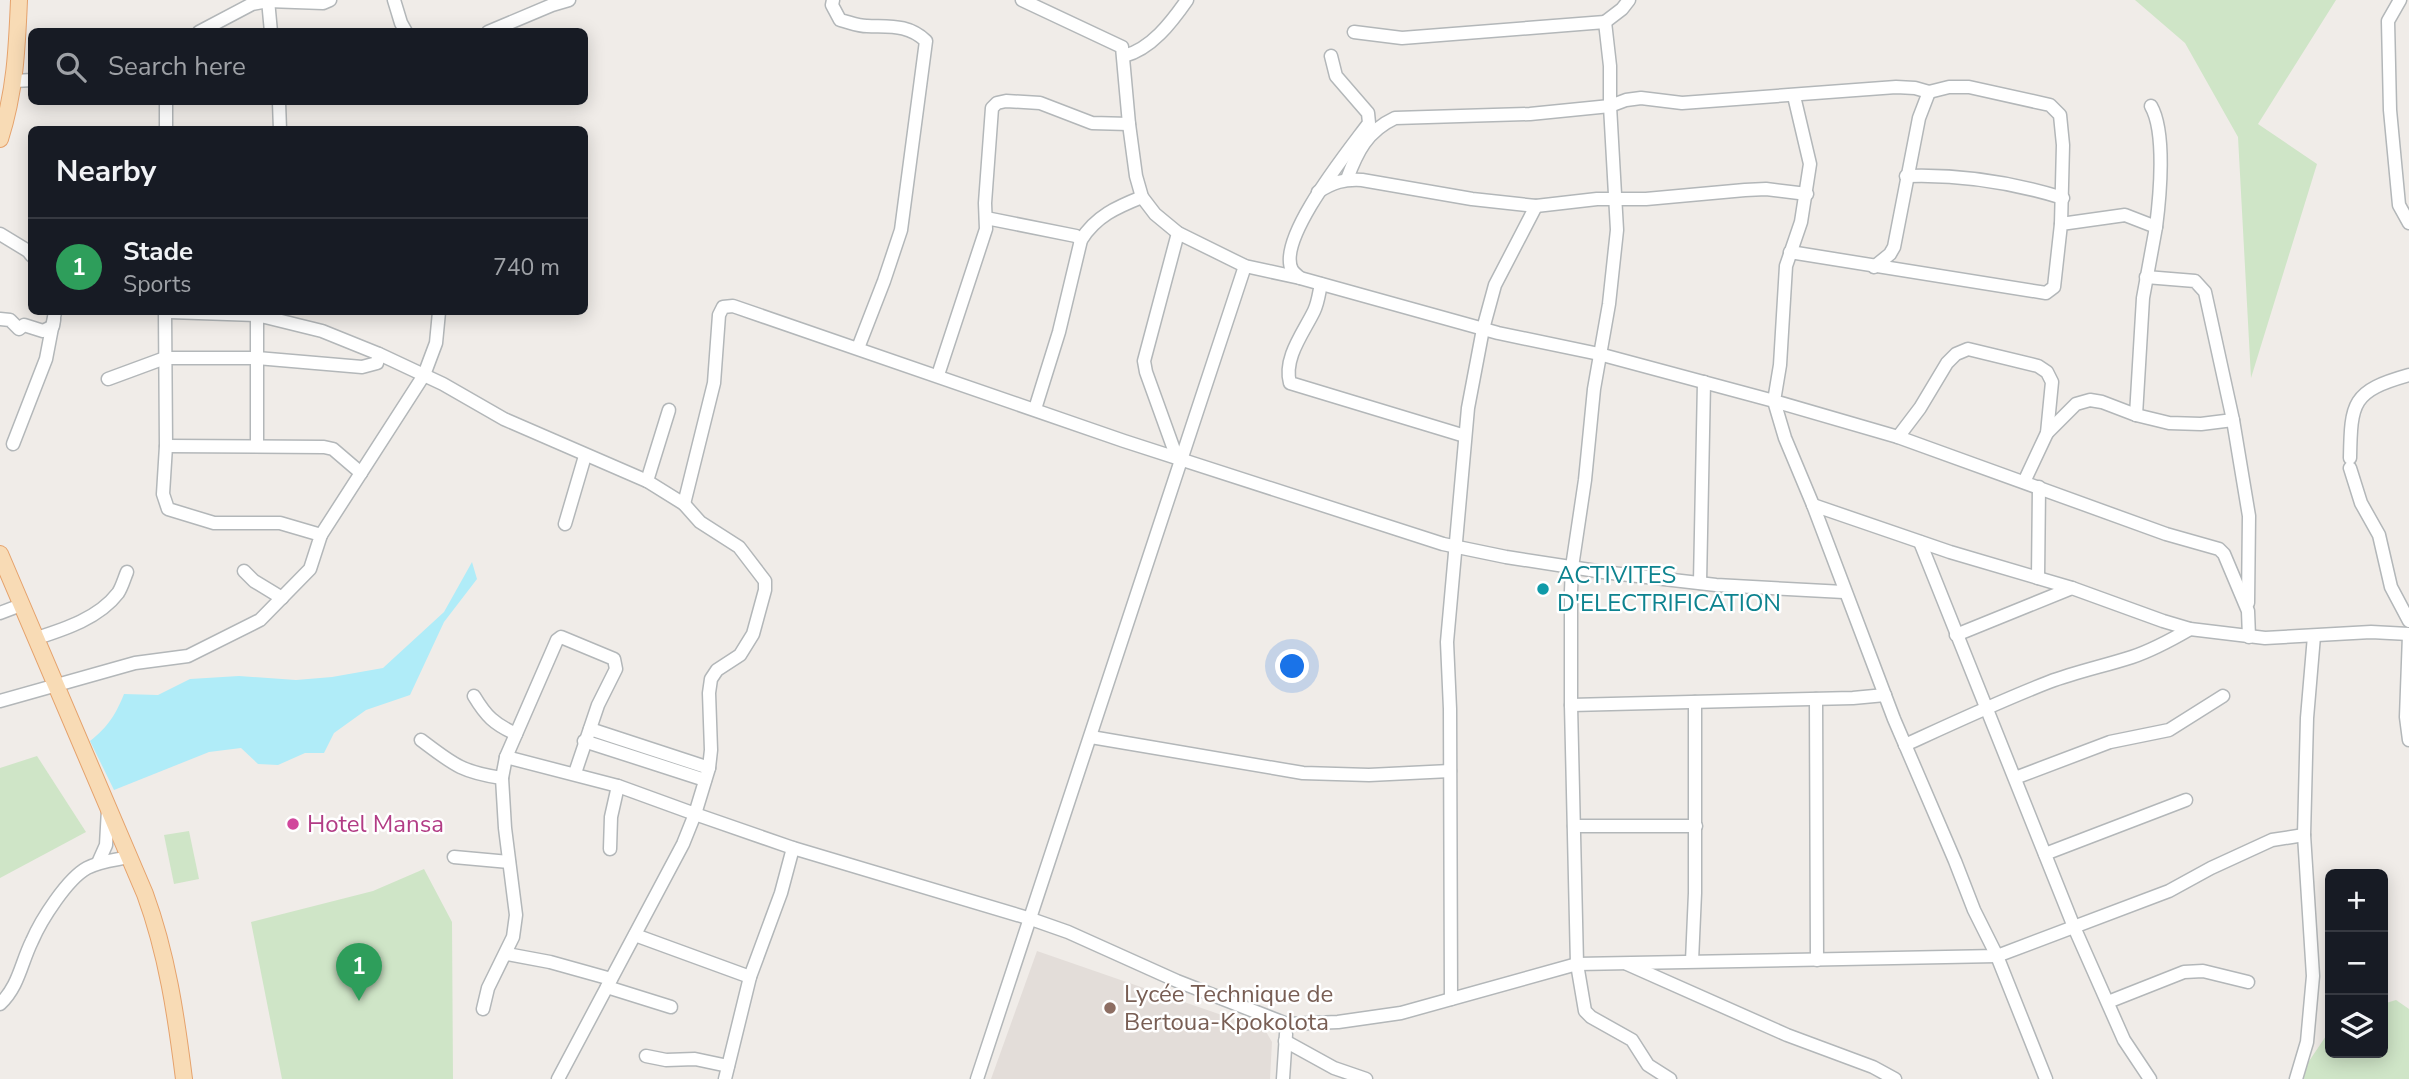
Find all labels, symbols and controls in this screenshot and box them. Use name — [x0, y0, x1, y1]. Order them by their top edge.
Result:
search box — [28, 28, 588, 105]
icon: search — [52, 48, 90, 86]
text: Search here — [108, 49, 246, 84]
text: Nearby — [56, 151, 156, 192]
text: Stade — [123, 234, 193, 269]
text: 1 — [72, 252, 86, 283]
text: 740 m — [493, 252, 560, 283]
text: Sports — [123, 269, 191, 300]
place label: ACTIVITES D'ELECTRIFICATION — [1557, 559, 1781, 619]
marker: ACTIVITES D'ELECTRIFICATION — [1535, 581, 1551, 597]
your location — [1275, 649, 1309, 683]
place label: Hotel Mansa — [307, 808, 444, 840]
marker: Hotel Mansa — [285, 816, 301, 832]
map controls — [2325, 869, 2388, 1058]
button: + — [2325, 869, 2388, 932]
button: − — [2325, 932, 2388, 995]
pin: 1 — [336, 943, 382, 1001]
place label: Lycée Technique de Bertoua-Kpokolota — [1124, 978, 1333, 1038]
button: layers — [2325, 995, 2388, 1058]
marker: Lycée Technique de Bertoua-Kpokolota — [1102, 1000, 1118, 1016]

